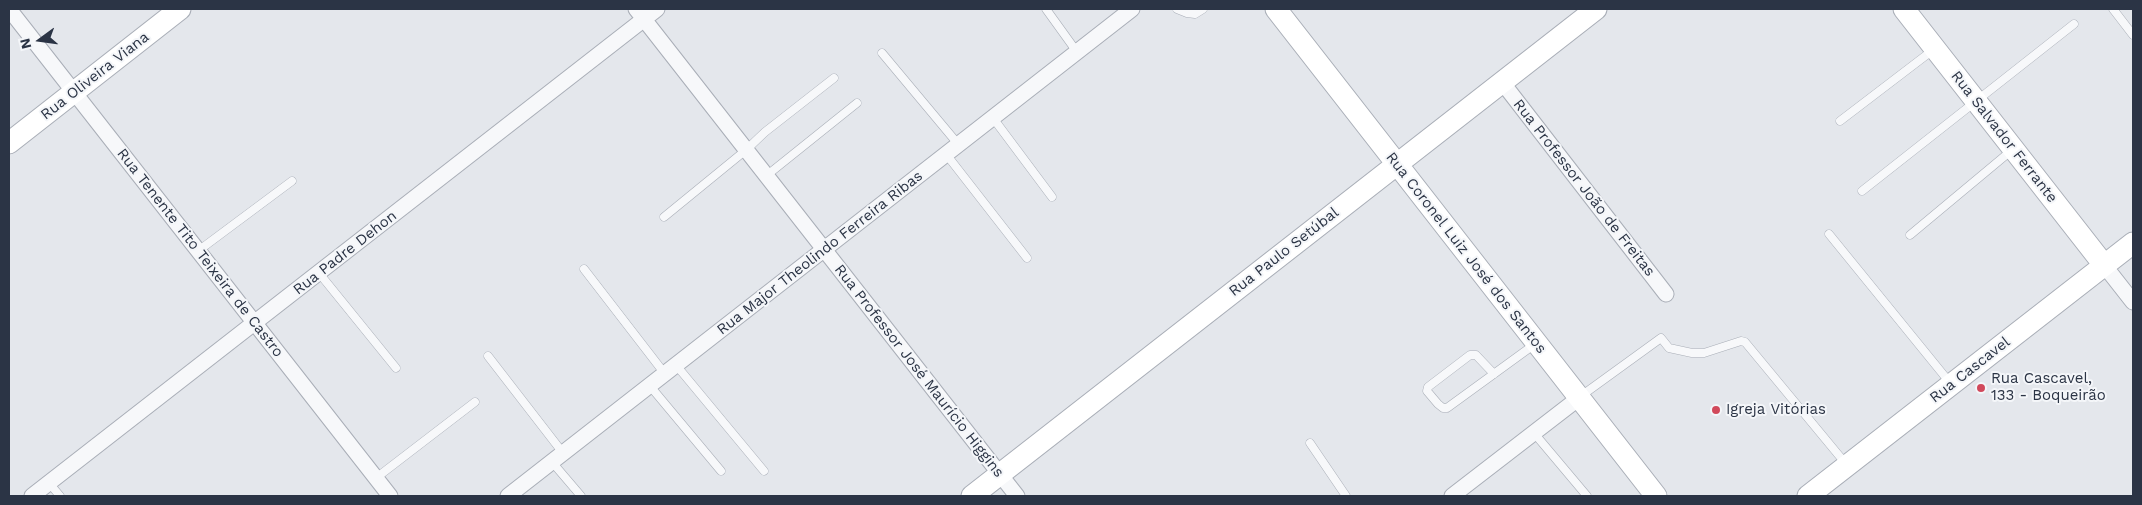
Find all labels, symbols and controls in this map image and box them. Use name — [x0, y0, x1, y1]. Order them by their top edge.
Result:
north arrow — [15, 15, 65, 65]
street label: Rua Oliveira Viana — [37, 28, 153, 124]
text: N — [16, 37, 34, 51]
street label: Rua Salvador Ferrante — [1947, 68, 2061, 206]
street label: Rua Professor João de Freitas — [1509, 96, 1659, 280]
street label: Rua Tenente Tito Teixeira de Castro — [113, 145, 287, 361]
street label: Rua Coronel Luiz José dos Santos — [1382, 149, 1550, 357]
street label: Rua Major Theolindo Ferreira Ribas — [714, 167, 926, 339]
street label: Rua Paulo Setúbal — [1226, 204, 1342, 300]
street label: Rua Padre Dehon — [290, 207, 400, 299]
street label: Rua Professor José Maurício Higgins — [830, 261, 1008, 481]
street label: Rua Cascavel — [1926, 333, 2014, 407]
place label: Rua Cascavel, 133 - Boqueirão — [1991, 370, 2106, 405]
marker: Rua Cascavel, 133 - Boqueirão — [1975, 382, 1987, 394]
place label: Igreja Vitórias — [1726, 401, 1826, 419]
marker: Igreja Vitórias — [1710, 404, 1722, 416]

